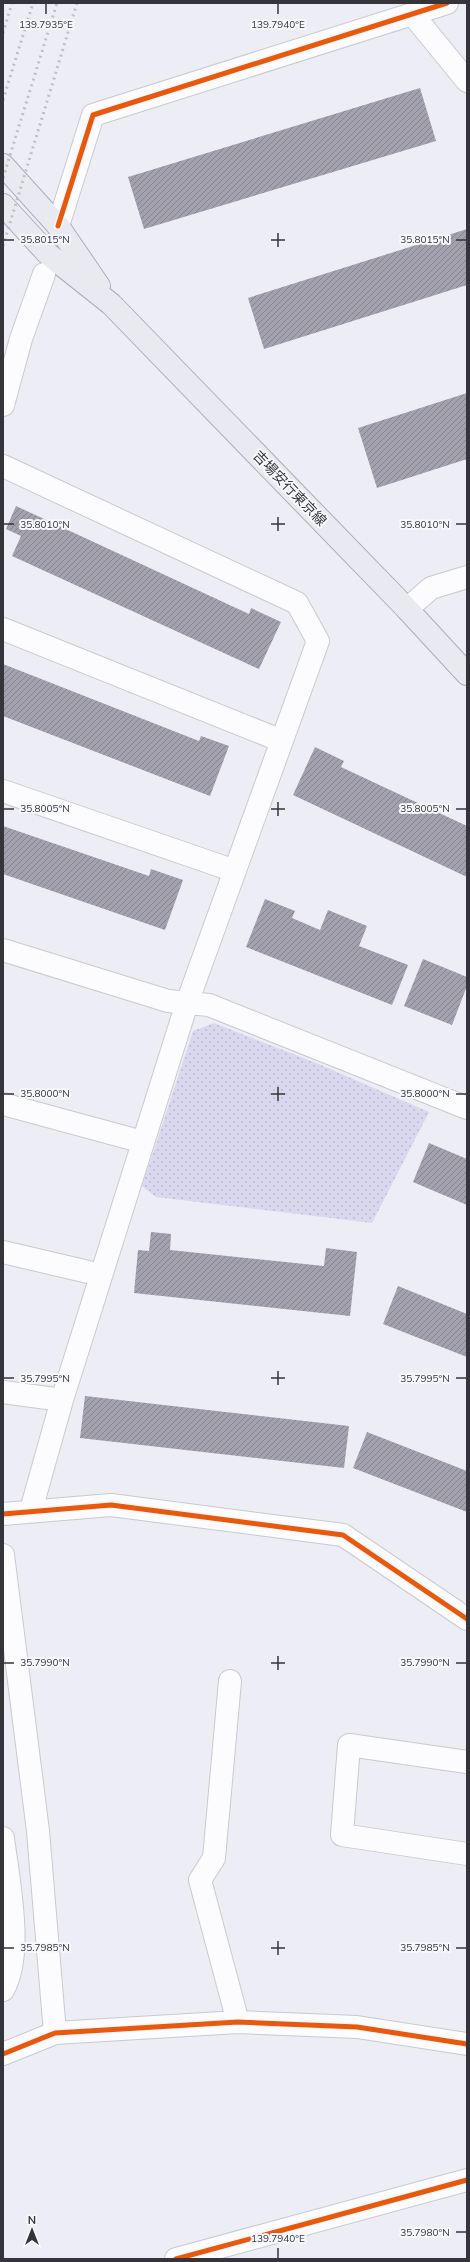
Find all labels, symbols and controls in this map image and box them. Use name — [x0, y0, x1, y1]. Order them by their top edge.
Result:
text: 139.7935°E — [19, 18, 73, 31]
text: 139.7940°E — [251, 18, 305, 31]
text: 35.8015°N — [20, 233, 70, 246]
text: 35.8015°N — [400, 233, 450, 246]
street label: 吉場安行東京線 — [249, 447, 331, 529]
text: 35.8010°N — [20, 518, 70, 531]
text: 35.8010°N — [400, 518, 450, 531]
text: 35.8005°N — [20, 802, 70, 815]
text: 35.8005°N — [400, 802, 450, 815]
text: 35.8000°N — [20, 1087, 70, 1100]
text: 35.8000°N — [400, 1087, 450, 1100]
text: 35.7995°N — [20, 1372, 70, 1385]
text: 35.7995°N — [400, 1372, 450, 1385]
text: 35.7990°N — [20, 1656, 70, 1669]
text: 35.7990°N — [400, 1656, 450, 1669]
text: 35.7985°N — [20, 1941, 70, 1954]
text: 35.7985°N — [400, 1941, 450, 1954]
north arrow — [12, 2210, 52, 2250]
text: N — [28, 2213, 36, 2227]
text: 35.7980°N — [400, 2226, 450, 2239]
text: 139.7940°E — [251, 2232, 305, 2245]

